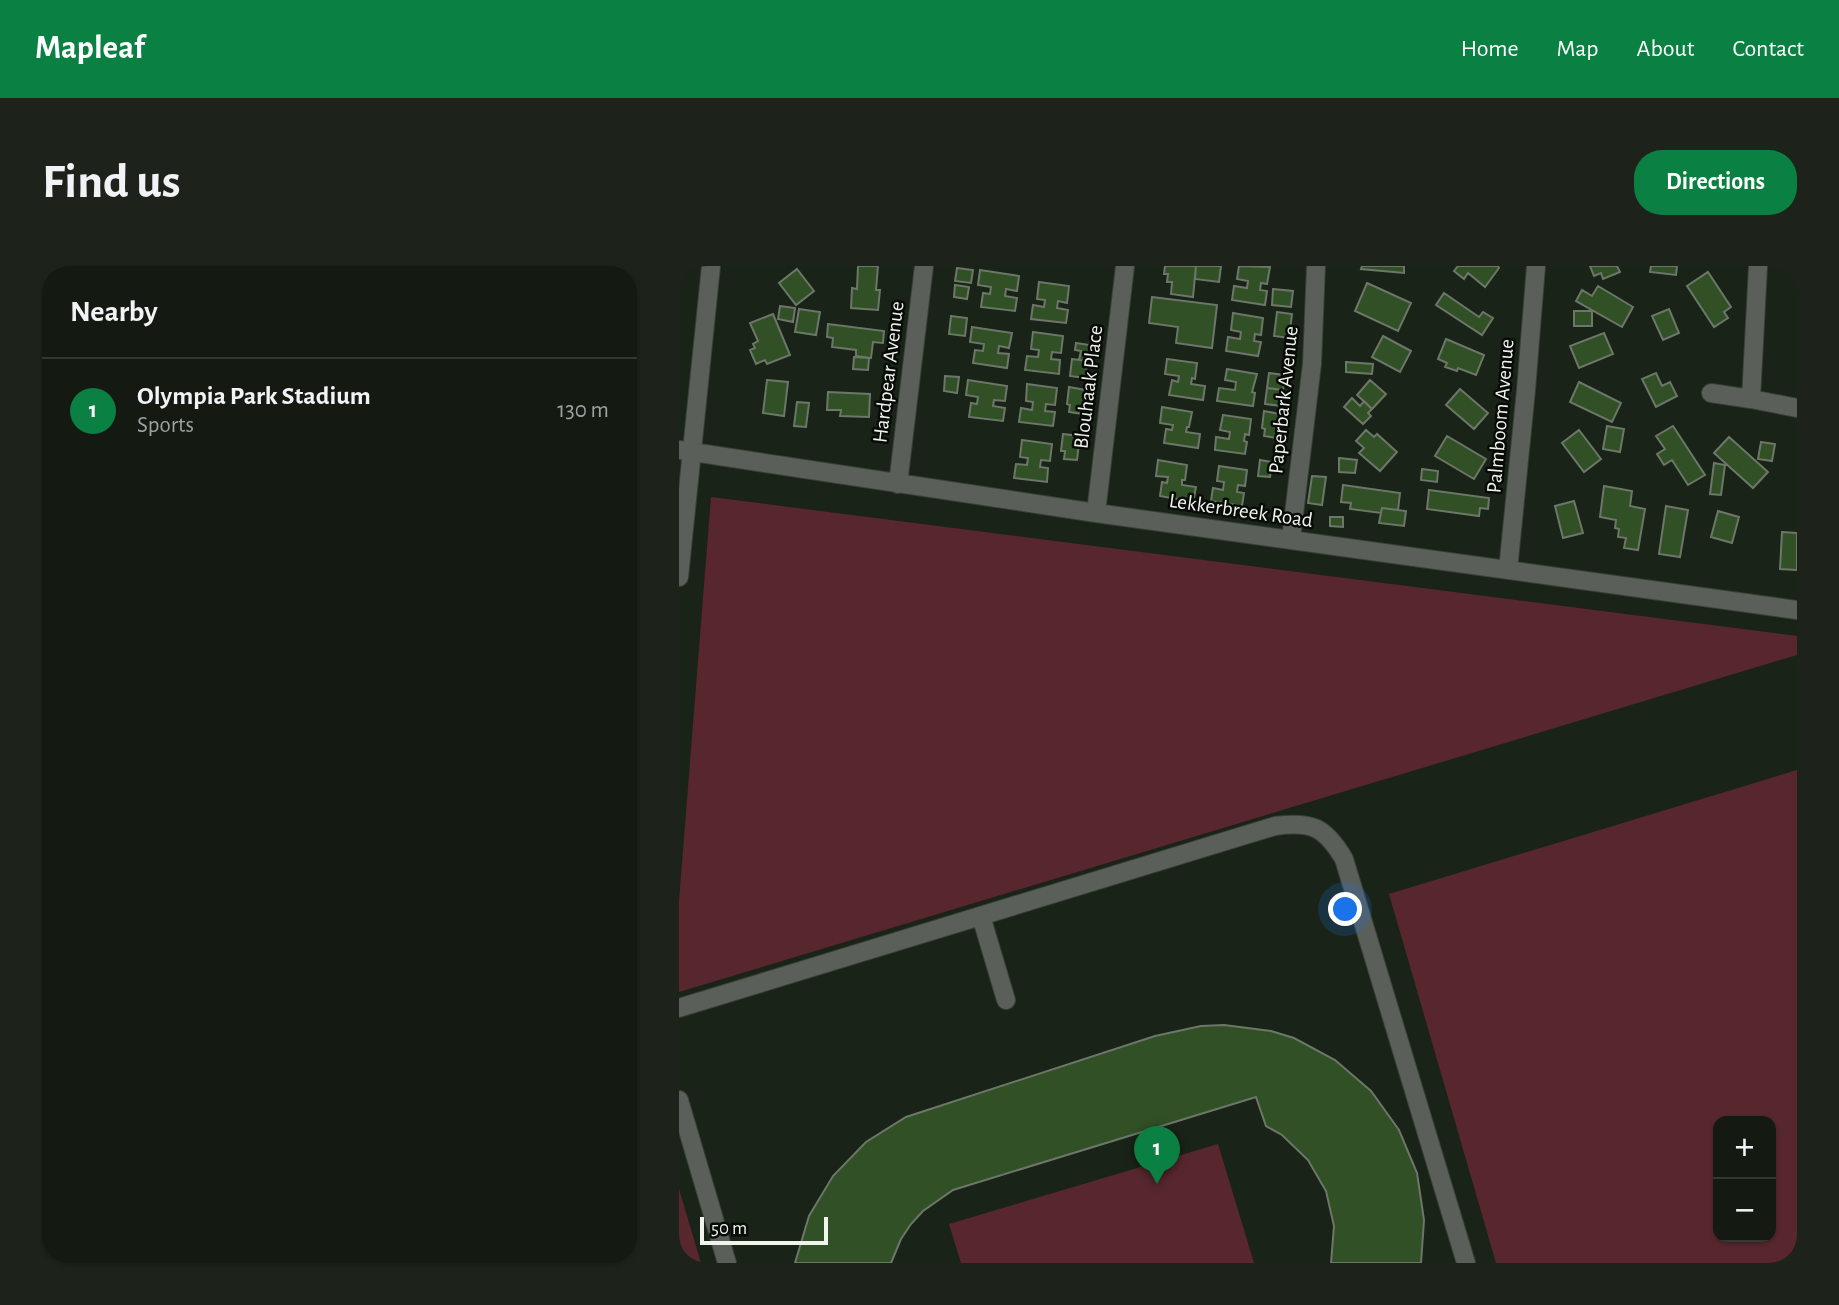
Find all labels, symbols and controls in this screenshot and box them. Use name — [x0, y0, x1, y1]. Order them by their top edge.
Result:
text: Mapleaf — [35, 32, 145, 65]
text: Home — [1461, 37, 1519, 61]
text: Map — [1557, 37, 1599, 61]
text: About — [1637, 37, 1694, 61]
text: Contact — [1732, 37, 1804, 61]
button: Directions — [1634, 150, 1797, 215]
text: Find us — [42, 158, 181, 207]
text: Nearby — [70, 297, 158, 327]
street label: Hardpear Avenue — [869, 300, 908, 444]
street label: Blouhaak Place — [1070, 324, 1106, 450]
street label: Paperbark Avenue — [1265, 325, 1302, 475]
street label: Palmboom Avenue — [1483, 338, 1518, 494]
text: Olympia Park Stadium — [137, 383, 371, 409]
text: 1 — [89, 399, 97, 422]
text: 130 m — [557, 399, 609, 422]
text: Sports — [137, 414, 194, 437]
street label: Lekkerbreek Road — [1168, 490, 1314, 531]
your location — [1328, 892, 1362, 926]
map controls — [1713, 1116, 1776, 1242]
button: + — [1713, 1116, 1776, 1179]
pin: 1 — [1134, 1126, 1180, 1184]
button: − — [1713, 1179, 1776, 1242]
scale bar — [700, 1214, 828, 1246]
text: 50 m — [711, 1219, 747, 1238]

